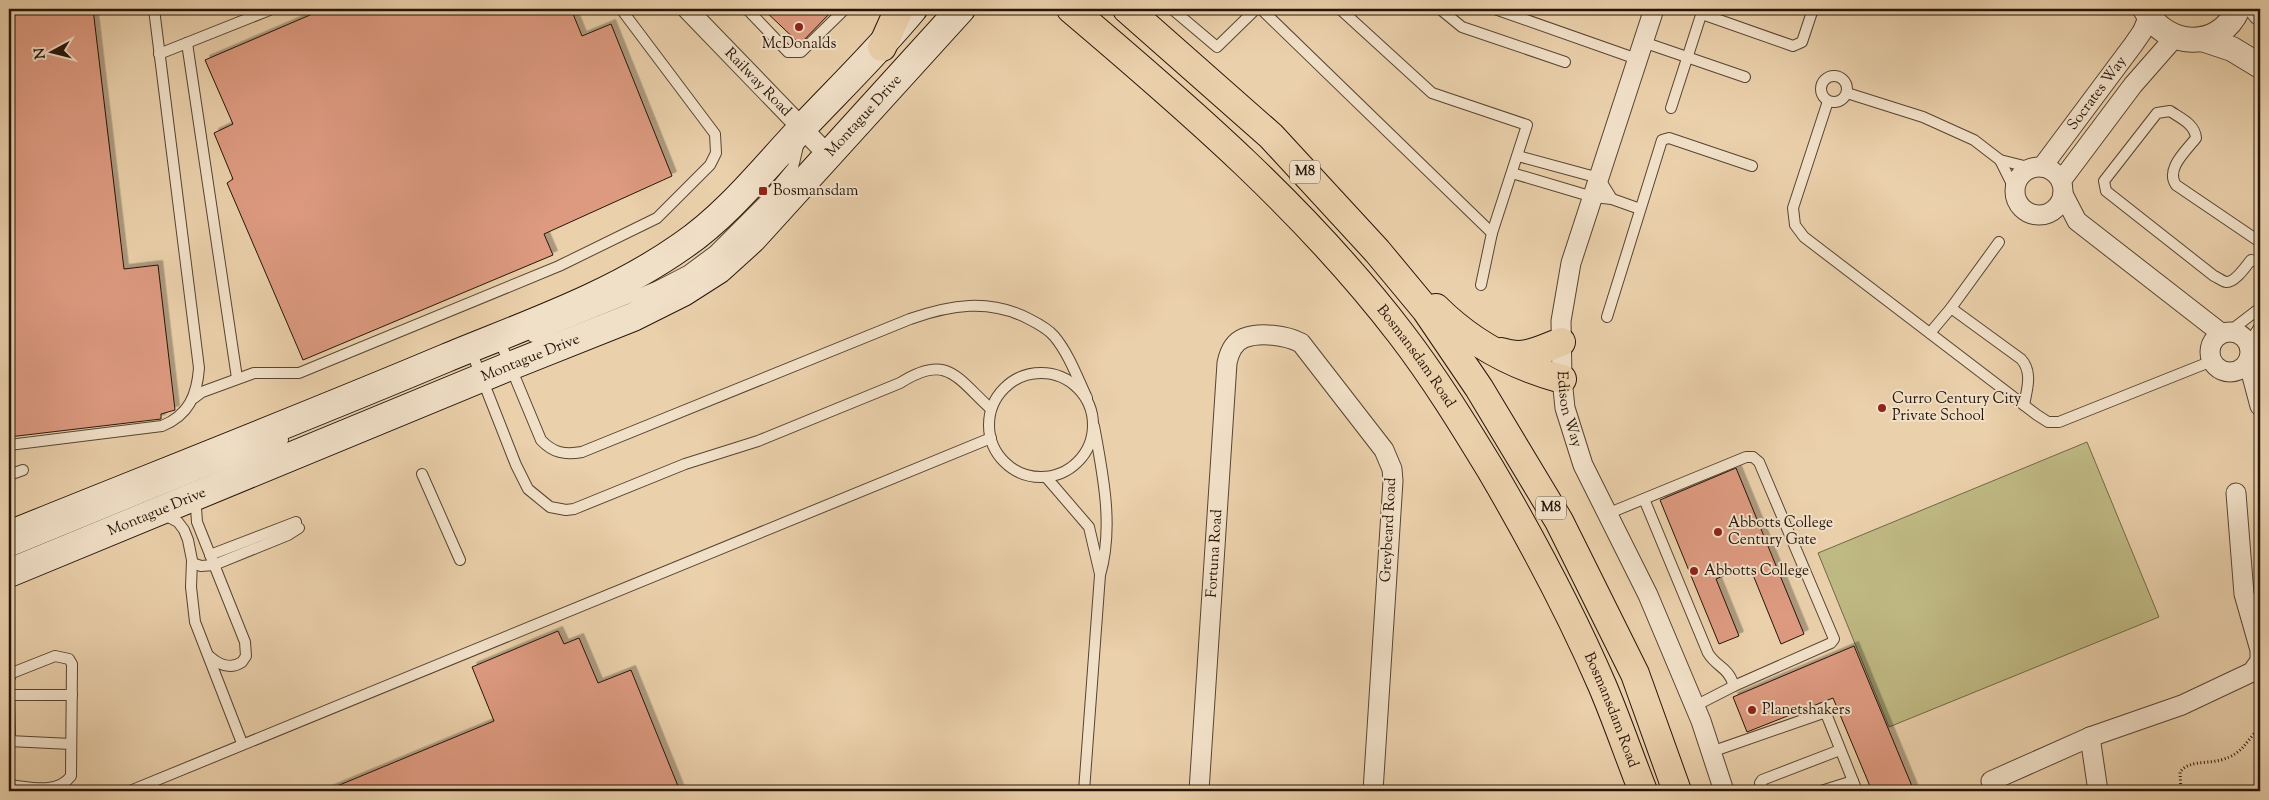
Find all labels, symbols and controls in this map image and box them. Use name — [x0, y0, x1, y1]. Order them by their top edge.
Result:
marker: McDonalds — [793, 21, 805, 33]
north arrow — [28, 28, 78, 78]
place label: McDonalds — [762, 34, 836, 55]
street label: Railway Road — [720, 43, 796, 122]
text: N — [30, 47, 52, 60]
street label: Socrates Way — [2062, 51, 2132, 135]
street label: Montague Drive — [821, 70, 907, 162]
road number: M8 — [1290, 160, 1320, 183]
place label: Bosmansdam — [773, 181, 859, 202]
marker: Bosmansdam — [757, 185, 769, 197]
street label: Bosmansdam Road — [1372, 300, 1460, 412]
street label: Montague Drive — [478, 329, 583, 387]
street label: Edison Way — [1551, 371, 1587, 451]
place label: Curro Century City Private School — [1892, 389, 2022, 427]
marker: Curro Century City Private School — [1876, 402, 1888, 414]
street label: Greybeard Road — [1376, 477, 1402, 583]
street label: Montague Drive — [104, 482, 209, 542]
road number: M8 — [1536, 496, 1566, 520]
street label: Fortuna Road — [1201, 508, 1228, 598]
place label: Abbotts College Century Gate — [1728, 513, 1833, 551]
marker: Abbotts College Century Gate — [1712, 526, 1724, 538]
place label: Abbotts College — [1704, 561, 1809, 582]
marker: Abbotts College — [1688, 565, 1700, 577]
street label: Bosmansdam Road — [1578, 649, 1644, 771]
place label: Planetshakers — [1762, 700, 1850, 721]
marker: Planetshakers — [1746, 704, 1758, 716]

